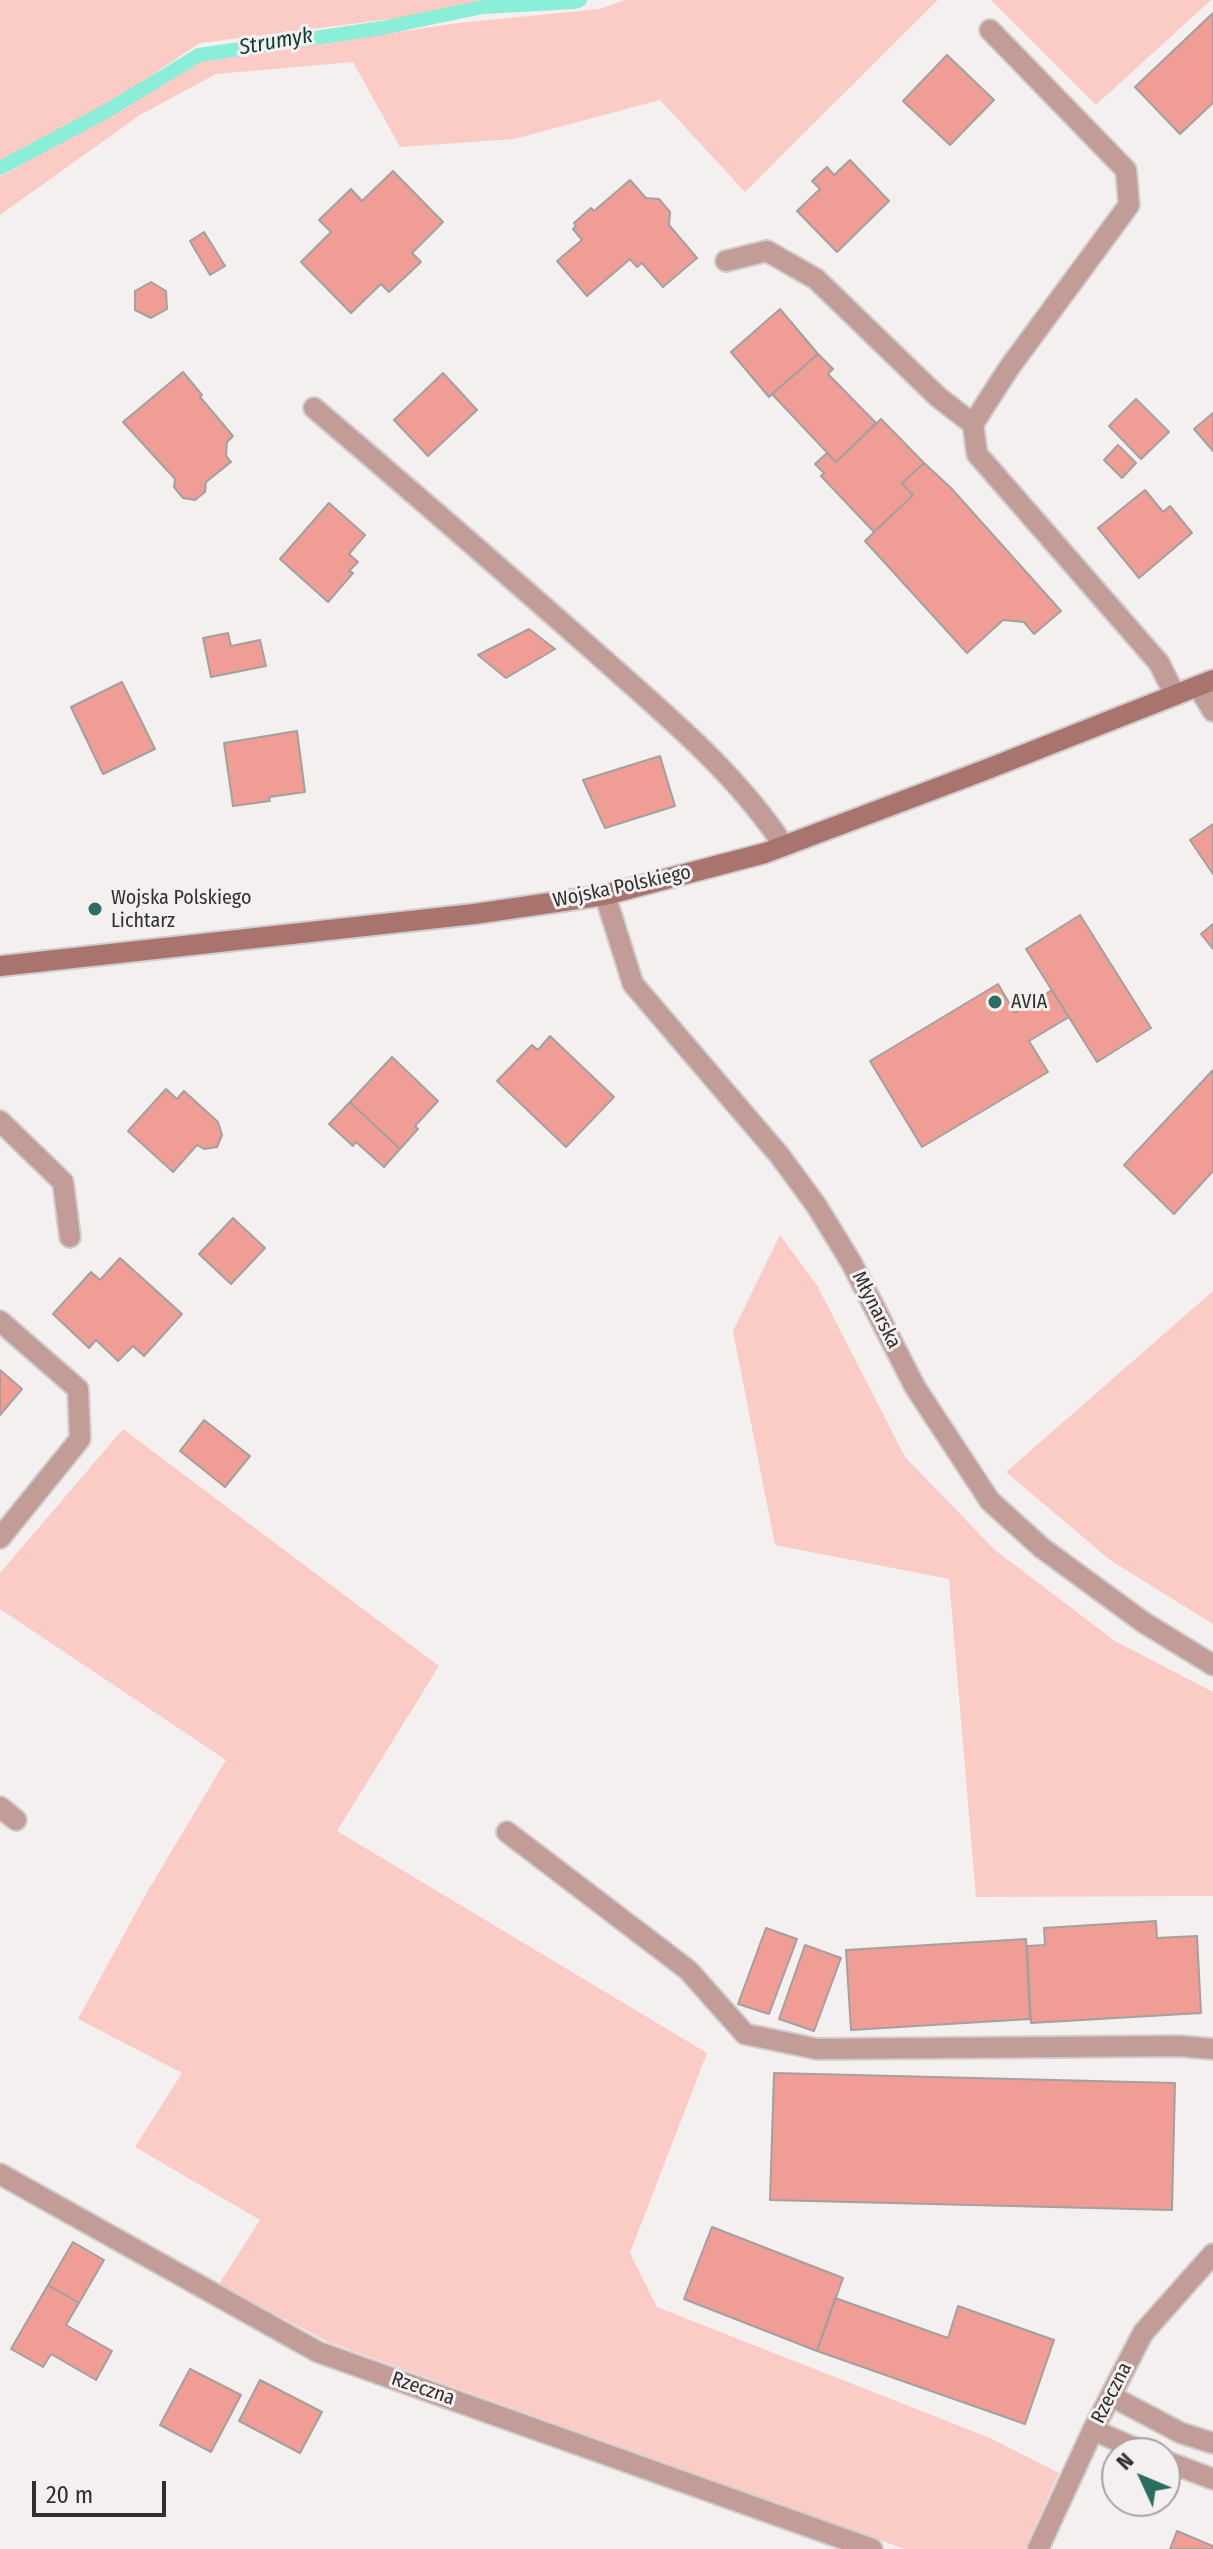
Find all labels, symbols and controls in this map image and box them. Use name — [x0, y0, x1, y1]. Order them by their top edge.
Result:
water label: Strumyk — [237, 23, 315, 61]
street label: Wojska Polskiego — [551, 861, 693, 913]
place label: Wojska Polskiego Lichtarz — [111, 886, 251, 933]
marker: Wojska Polskiego Lichtarz — [86, 900, 104, 918]
place label: AVIA — [1011, 990, 1047, 1014]
marker: AVIA — [986, 993, 1004, 1011]
street label: Młynarska — [846, 1267, 906, 1353]
street label: Rzeczna — [1086, 2358, 1138, 2428]
street label: Rzeczna — [388, 2367, 458, 2411]
north arrow — [1101, 2437, 1181, 2517]
text: N — [1111, 2447, 1139, 2475]
scale bar — [36, 2465, 170, 2515]
text: 20 m — [46, 2481, 93, 2509]

